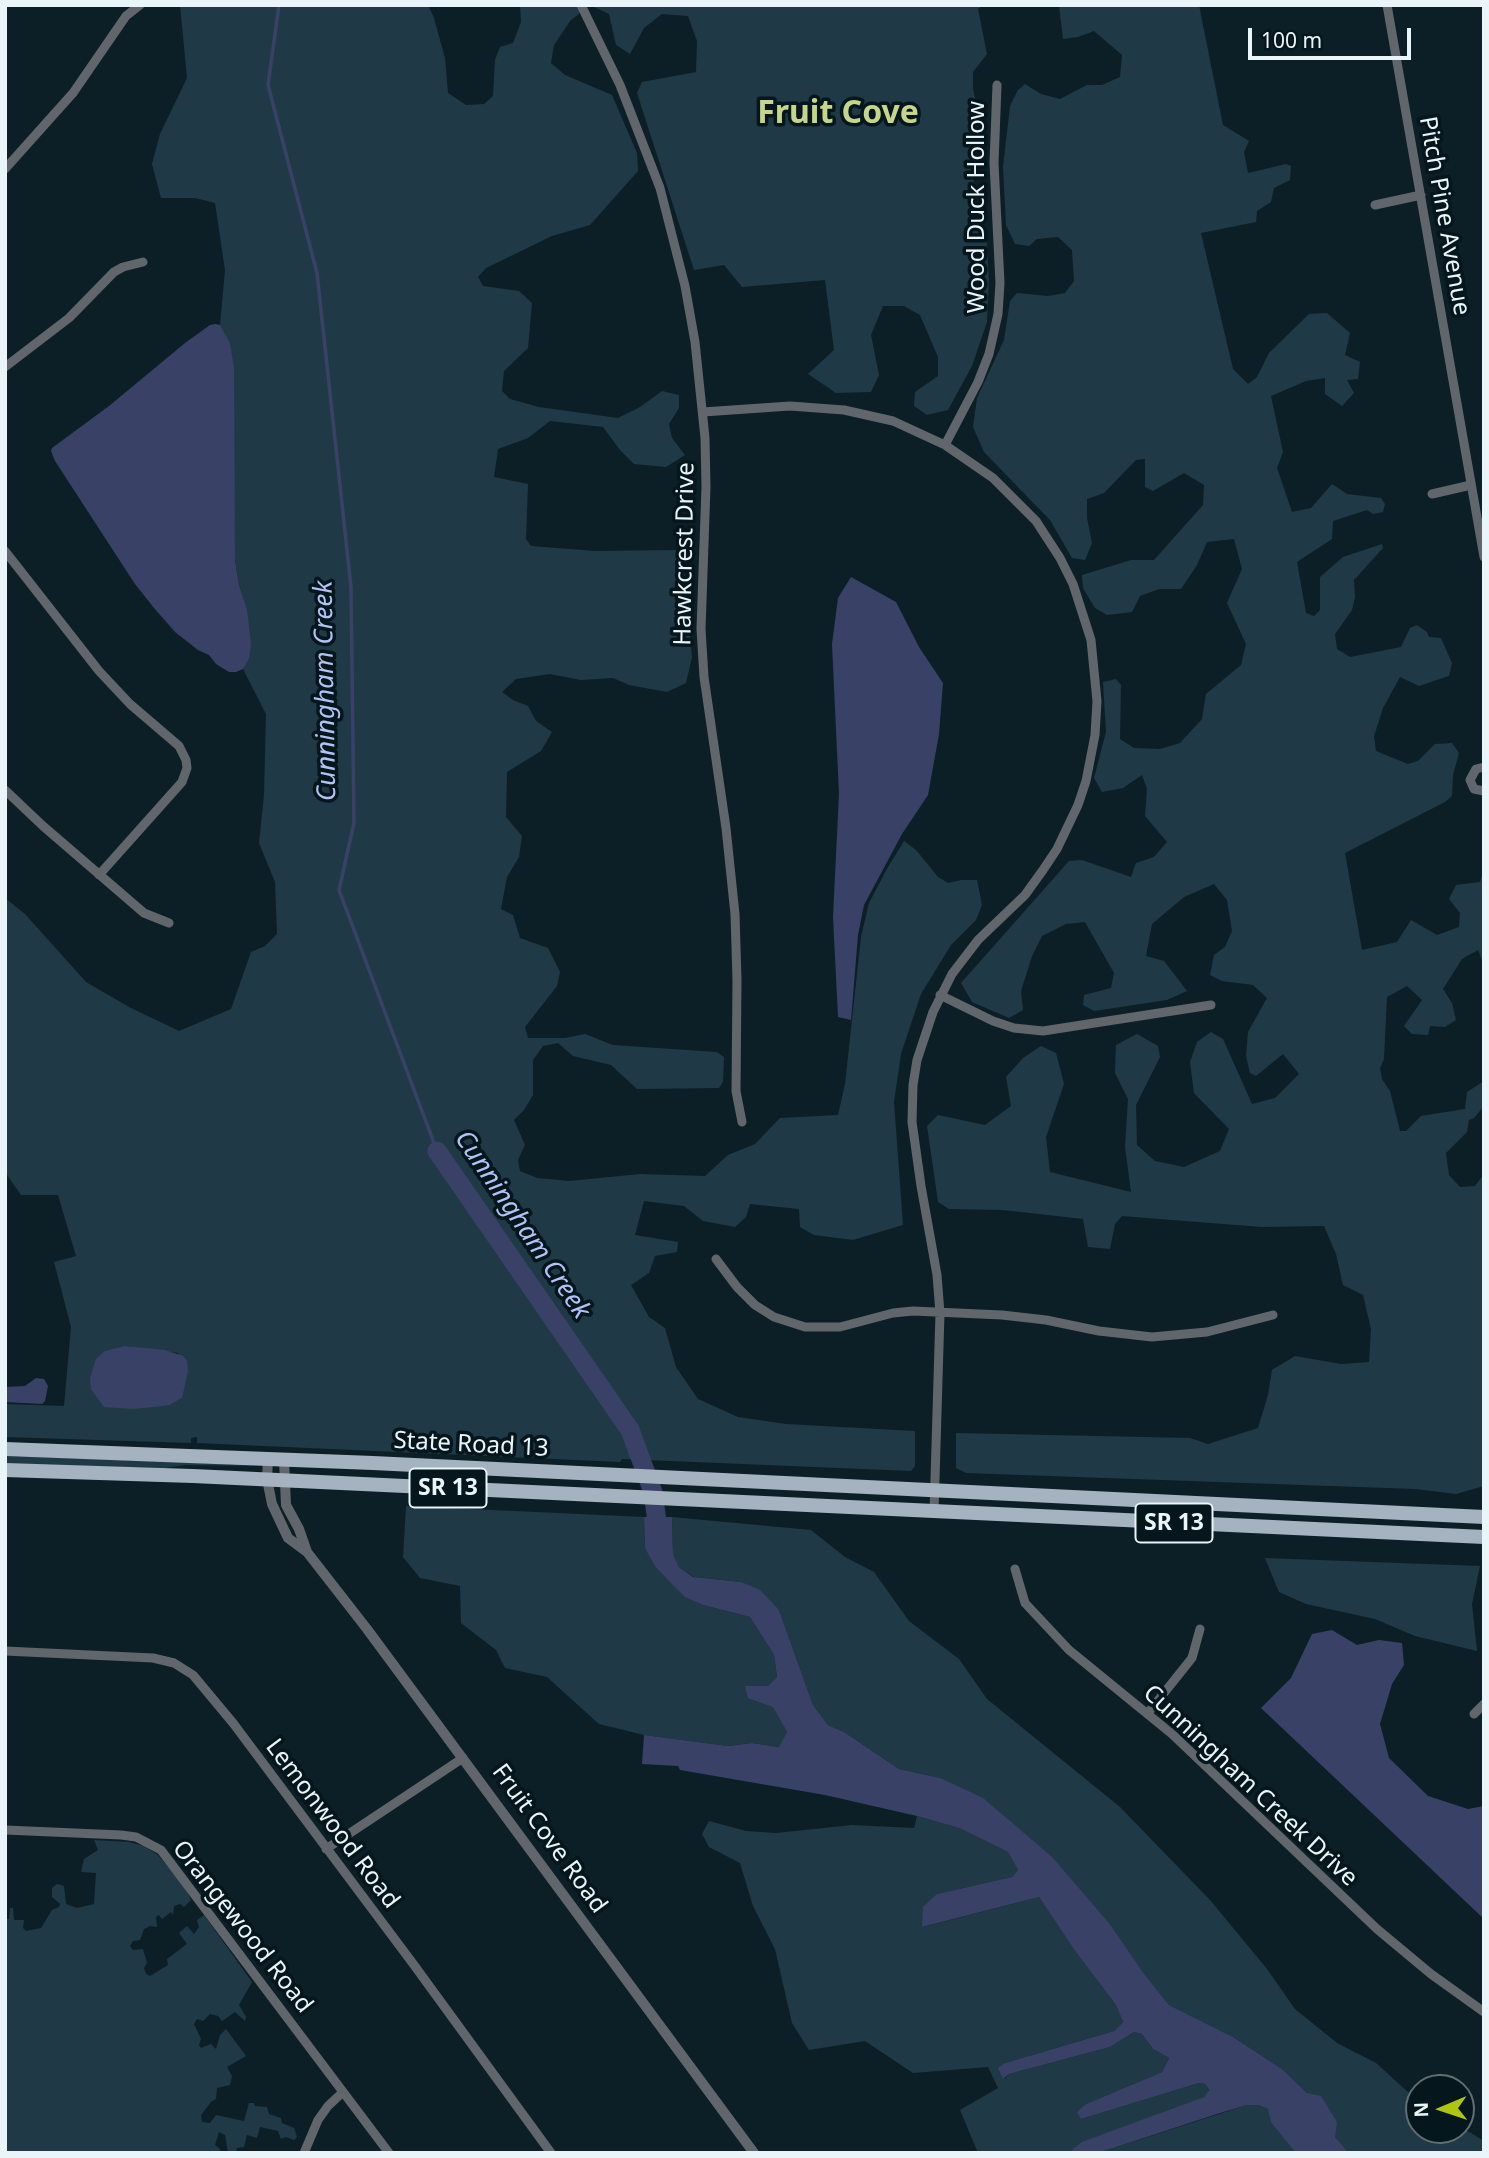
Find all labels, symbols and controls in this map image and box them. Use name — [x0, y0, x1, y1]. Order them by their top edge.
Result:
scale bar — [1251, 14, 1414, 58]
text: 100 m — [1261, 26, 1322, 54]
district label: Fruit Cove — [757, 95, 919, 133]
street label: Wood Duck Hollow — [963, 101, 991, 313]
street label: Pitch Pine Avenue — [1412, 114, 1476, 318]
street label: Hawkcrest Drive — [669, 462, 701, 646]
water label: Cunningham Creek — [308, 581, 344, 801]
water label: Cunningham Creek — [447, 1125, 597, 1325]
street label: State Road 13 — [393, 1427, 549, 1463]
road number: SR 13 — [410, 1469, 486, 1508]
road number: SR 13 — [1136, 1504, 1212, 1542]
street label: Cunningham Creek Drive — [1137, 1679, 1363, 1893]
street label: Lemonwood Road — [259, 1734, 405, 1914]
street label: Fruit Cove Road — [485, 1759, 613, 1919]
street label: Orangewood Road — [166, 1835, 318, 2019]
north arrow — [1405, 2074, 1475, 2144]
text: N — [1408, 2101, 1434, 2118]

